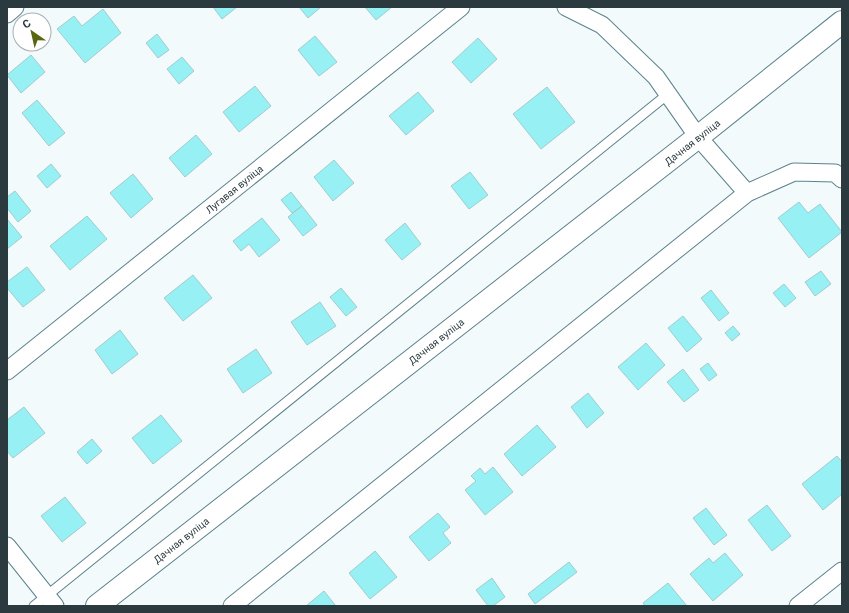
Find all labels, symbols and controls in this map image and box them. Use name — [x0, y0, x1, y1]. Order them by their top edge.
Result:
north arrow — [12, 12, 52, 52]
text: С — [20, 17, 33, 32]
street label: Дачная вуліца — [662, 117, 722, 167]
street label: Лугавая вуліца — [204, 163, 265, 216]
street label: Дачная вуліца — [406, 316, 466, 366]
street label: Дачная вуліца — [151, 515, 211, 565]

